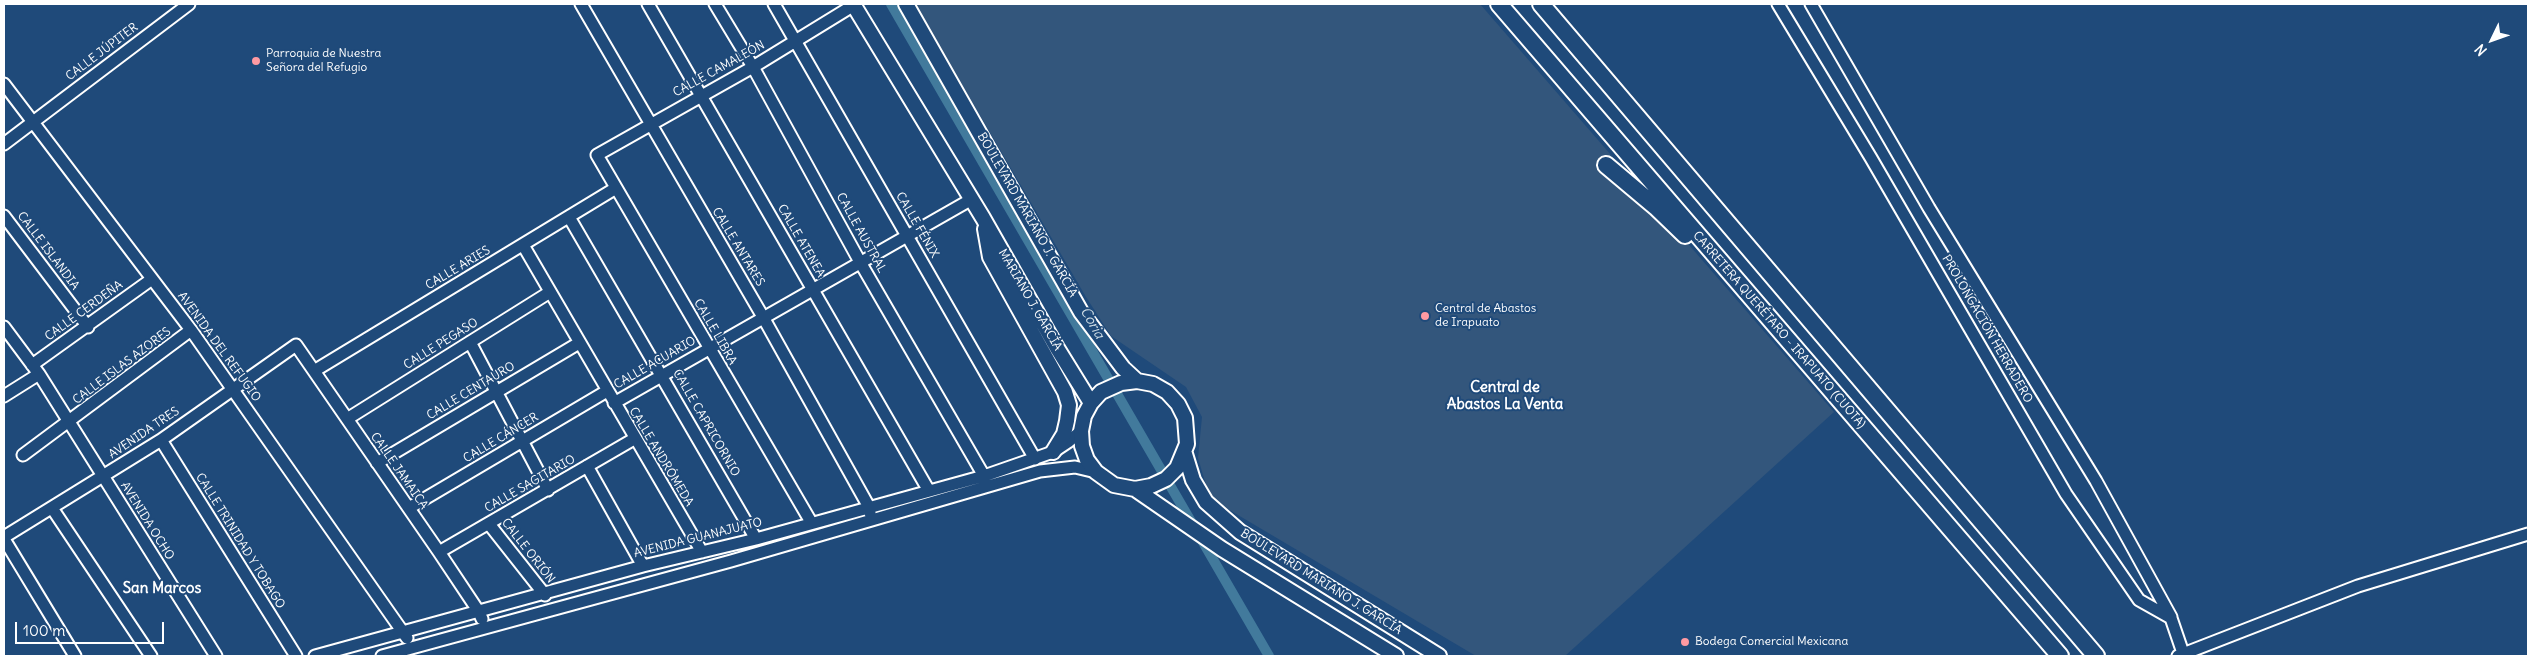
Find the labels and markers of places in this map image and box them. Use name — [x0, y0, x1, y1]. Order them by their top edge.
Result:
place label: Parroquia de Nuestra Señora del Refugio — [266, 47, 381, 75]
marker: Parroquia de Nuestra Señora del Refugio — [250, 55, 262, 67]
place label: Central de Abastos de Irapuato — [1435, 302, 1536, 330]
marker: Central de Abastos de Irapuato — [1419, 310, 1431, 322]
place label: Bodega Comercial Mexicana — [1695, 635, 1848, 649]
marker: Bodega Comercial Mexicana — [1679, 636, 1691, 648]

